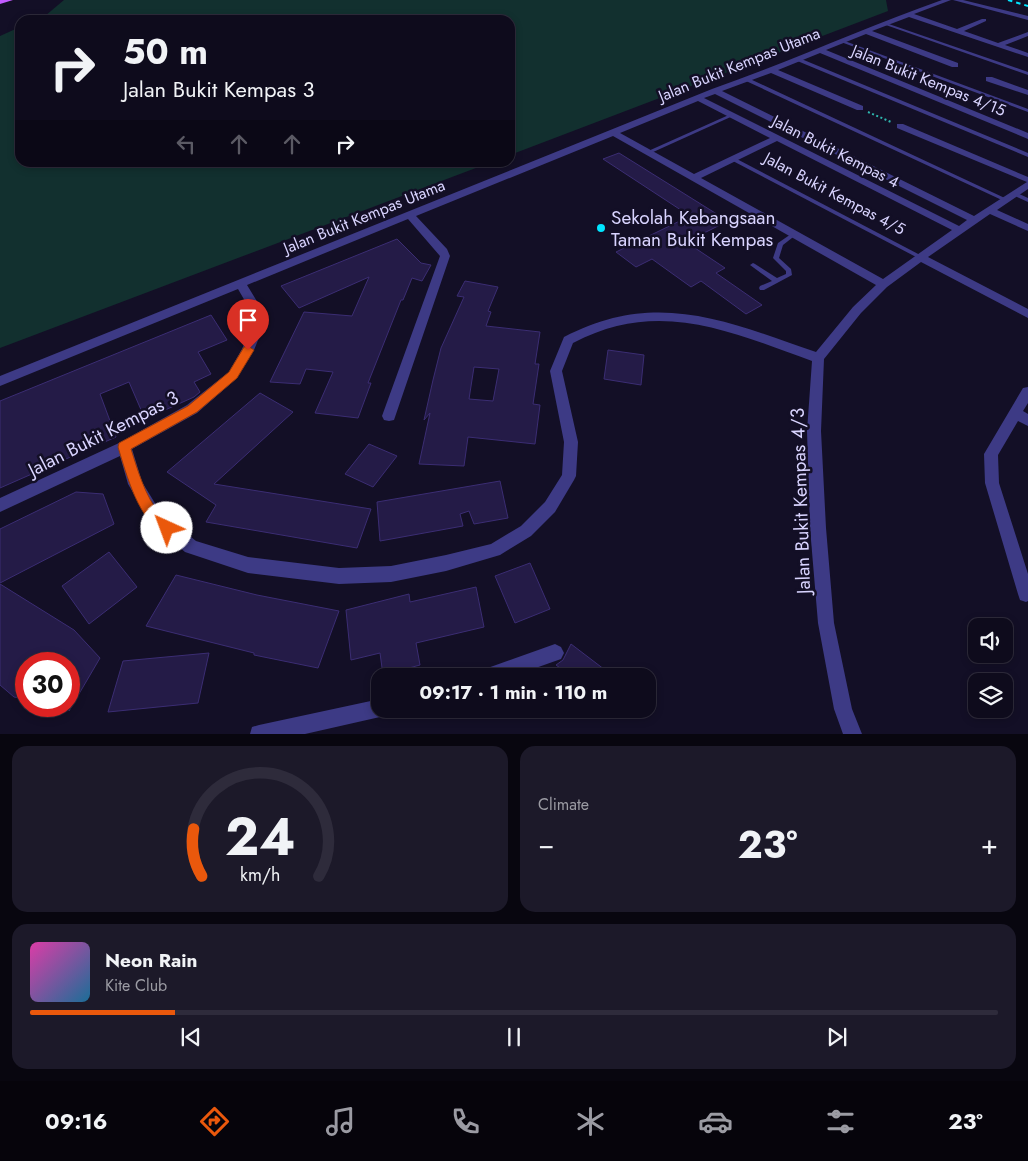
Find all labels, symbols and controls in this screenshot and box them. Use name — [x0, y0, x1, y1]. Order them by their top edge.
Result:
street label: Jalan Bukit Kempas Utama — [653, 22, 823, 108]
text: 50 m — [123, 27, 208, 77]
icon: right — [40, 35, 105, 100]
street label: Jalan Bukit Kempas 4/15 — [846, 38, 1009, 122]
text: Jalan Bukit Kempas 3 — [123, 73, 315, 105]
street label: Jalan Bukit Kempas 4 — [766, 109, 903, 193]
icon: left — [172, 130, 200, 158]
icon: ahead — [225, 130, 253, 158]
icon: ahead — [278, 130, 306, 158]
icon: right — [331, 130, 359, 158]
street label: Jalan Bukit Kempas 4/5 — [758, 145, 910, 241]
street label: Jalan Bukit Kempas Utama — [278, 174, 448, 260]
place label: Sekolah Kebangsaan Taman Bukit Kempas — [611, 204, 775, 253]
marker: Sekolah Kebangsaan Taman Bukit Kempas — [595, 222, 607, 234]
pin — [227, 299, 269, 350]
icon: arrive — [234, 306, 262, 334]
street label: Jalan Bukit Kempas 3 — [21, 384, 183, 484]
street label: Jalan Bukit Kempas 4/3 — [784, 407, 817, 598]
position arrow — [140, 501, 192, 553]
map controls — [968, 618, 1013, 718]
button: sound — [968, 618, 1013, 663]
speed limit sign: 30 — [15, 652, 80, 717]
button: layers — [968, 673, 1013, 718]
text: 09:17 · 1 min · 110 m — [420, 679, 607, 706]
text: Climate — [538, 793, 589, 816]
text: 24 — [225, 799, 295, 875]
text: 23° — [738, 817, 798, 872]
text: − — [538, 824, 555, 865]
text: + — [981, 824, 998, 865]
text: km/h — [240, 862, 280, 888]
text: Neon Rain — [105, 947, 198, 974]
text: Kite Club — [105, 974, 167, 997]
icon: previous — [177, 1023, 205, 1051]
icon: pause — [500, 1023, 528, 1051]
icon: next — [823, 1023, 851, 1051]
icon: directions — [197, 1104, 232, 1139]
icon: music — [323, 1104, 358, 1139]
icon: phone — [448, 1104, 483, 1139]
icon: climate — [573, 1104, 608, 1139]
icon: car — [698, 1104, 733, 1139]
icon: filters — [823, 1104, 858, 1139]
text: 09:16 — [45, 1105, 107, 1137]
text: 23° — [948, 1105, 983, 1137]

